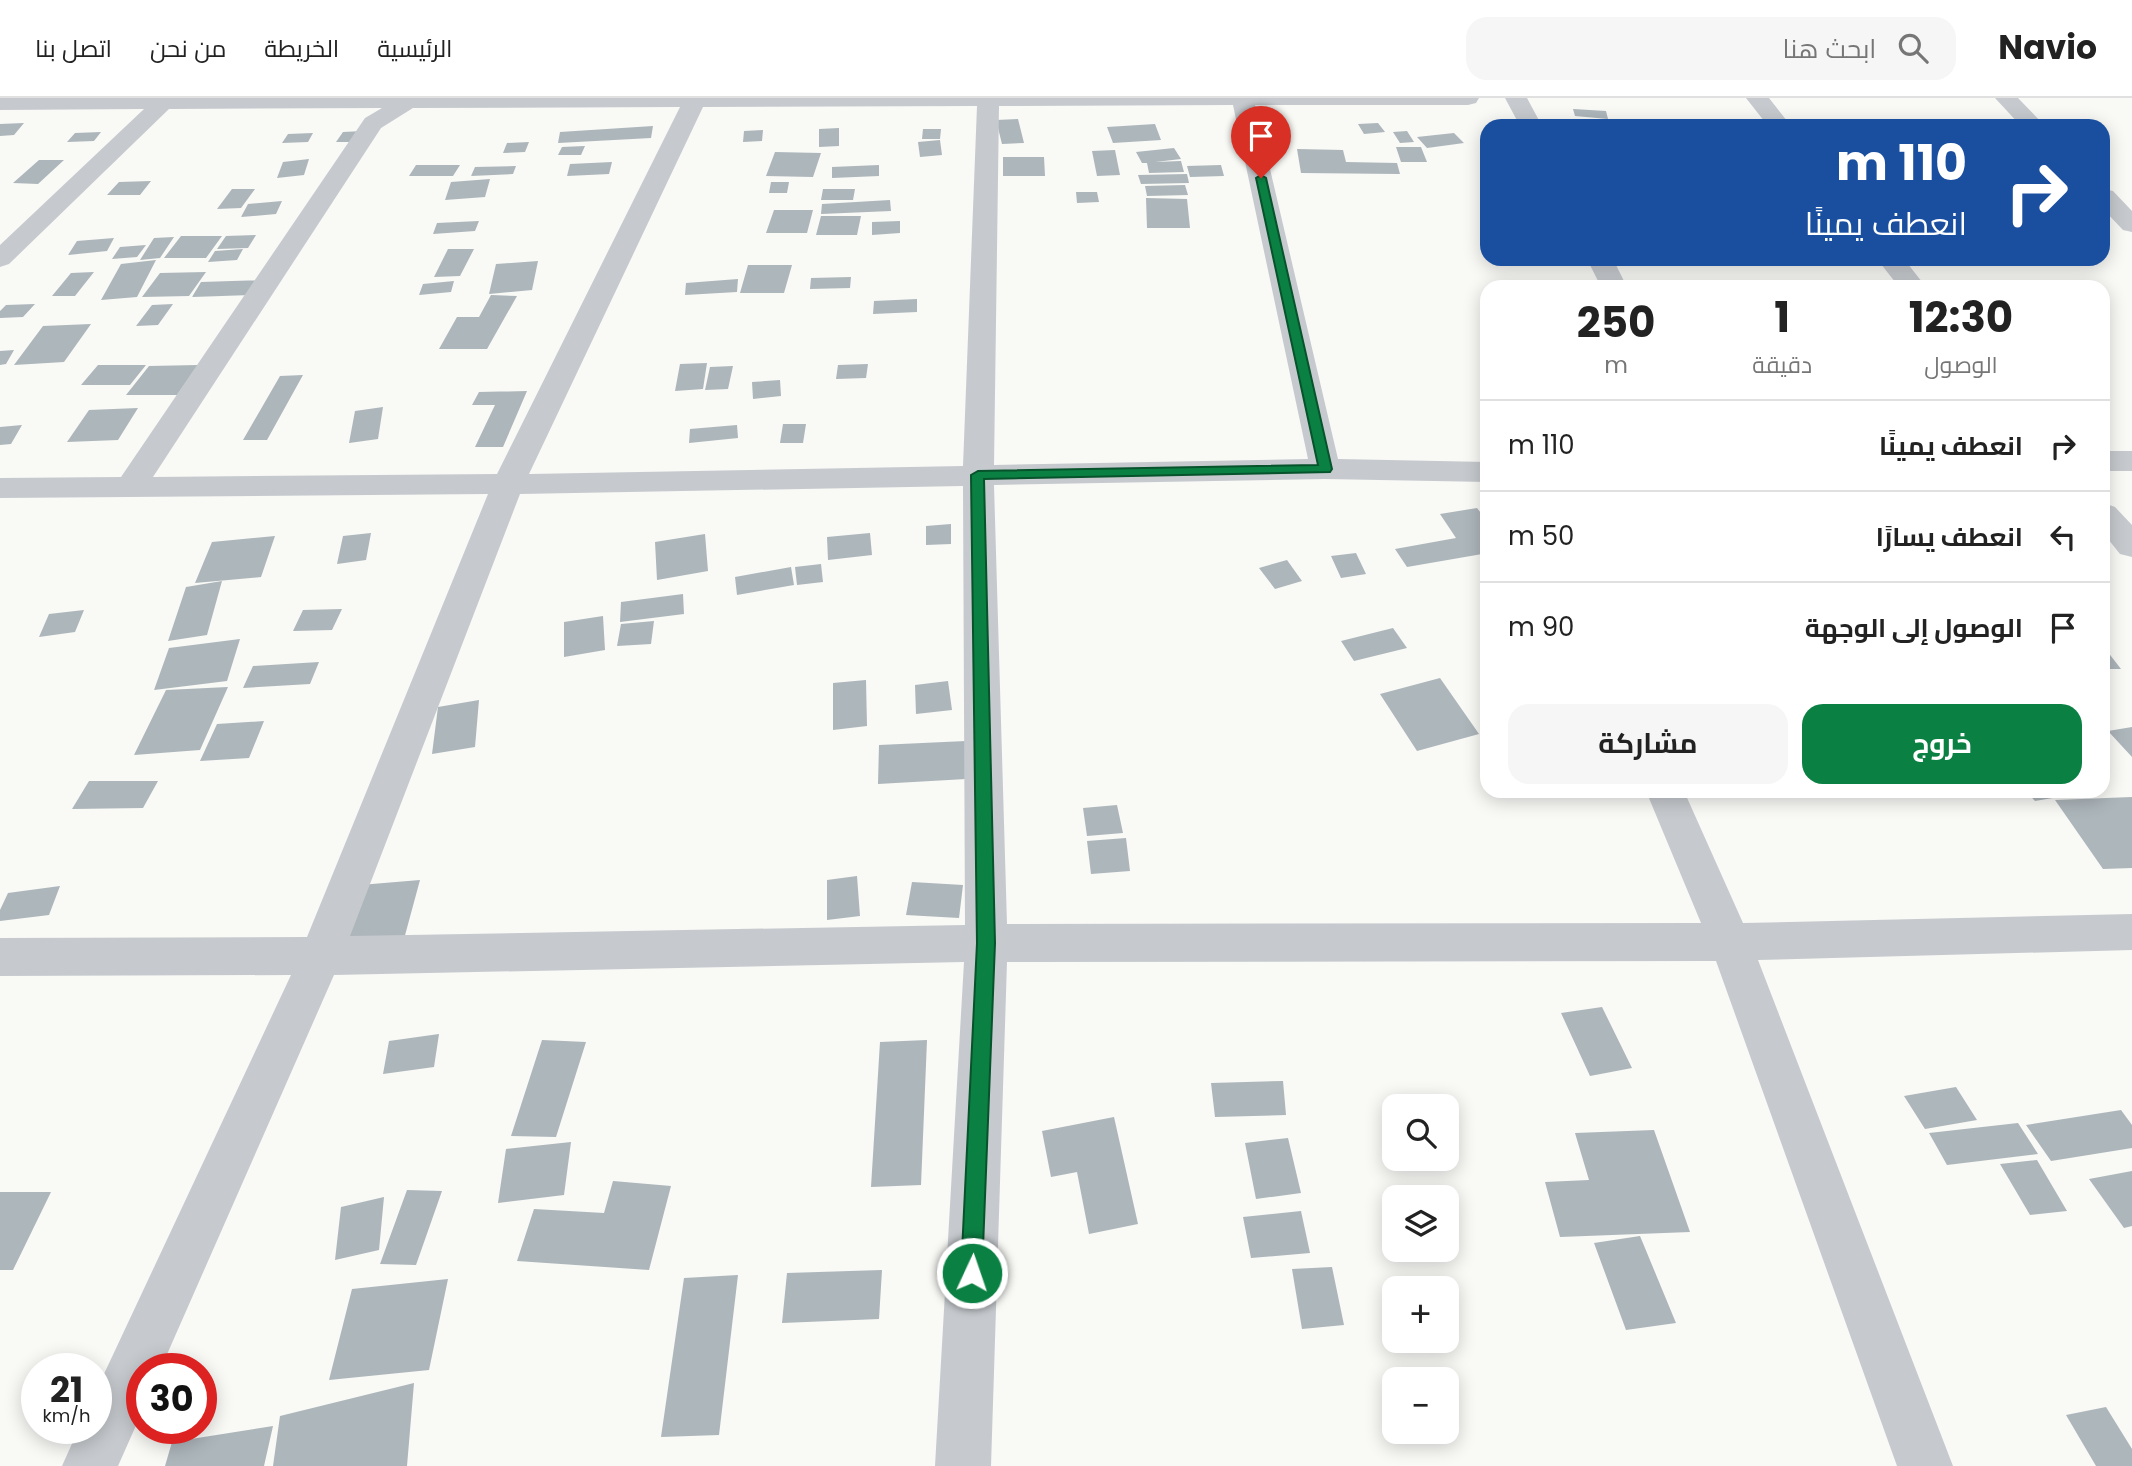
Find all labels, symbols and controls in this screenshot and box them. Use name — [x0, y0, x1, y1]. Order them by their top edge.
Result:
search box — [1466, 17, 1956, 80]
text: Navio — [1998, 24, 2097, 71]
icon: search — [1894, 29, 1932, 67]
text: ابحث هنا — [1783, 31, 1876, 67]
text: اتصل بنا — [35, 32, 112, 65]
text: من نحن — [150, 32, 226, 65]
text: الخريطة — [264, 32, 339, 65]
text: الرئيسية — [377, 32, 453, 65]
pin — [1231, 106, 1291, 178]
icon: arrive — [1242, 117, 1280, 155]
text: 110 m — [1836, 129, 1967, 197]
icon: right — [1991, 147, 2082, 238]
text: انعطف يمينًا — [1805, 201, 1967, 246]
text: 1 — [1774, 288, 1790, 347]
text: 12:30 — [1909, 288, 2013, 347]
text: 250 — [1577, 293, 1655, 352]
text: m — [1604, 349, 1628, 381]
text: دقيقة — [1752, 349, 1812, 381]
text: الوصول — [1924, 349, 1998, 381]
text: 110 m — [1508, 427, 1575, 463]
icon: right — [2044, 427, 2082, 465]
text: انعطف يمينًا — [1879, 428, 2023, 464]
text: 50 m — [1508, 518, 1574, 554]
icon: left — [2044, 518, 2082, 556]
text: انعطف يسارًا — [1876, 519, 2023, 555]
text: 90 m — [1508, 609, 1574, 645]
icon: arrive — [2044, 609, 2082, 647]
text: الوصول إلى الوجهة — [1805, 610, 2023, 646]
button: مشاركة — [1508, 704, 1788, 784]
button: خروج — [1802, 704, 2082, 784]
map controls — [1382, 1094, 1459, 1444]
button: search — [1382, 1094, 1459, 1171]
button: layers — [1382, 1185, 1459, 1262]
position arrow — [935, 1236, 1009, 1310]
button: + — [1382, 1276, 1459, 1353]
speed limit sign: 30 — [126, 1353, 217, 1444]
text: 21 — [50, 1365, 83, 1414]
button: − — [1382, 1367, 1459, 1444]
text: km/h — [43, 1403, 90, 1428]

